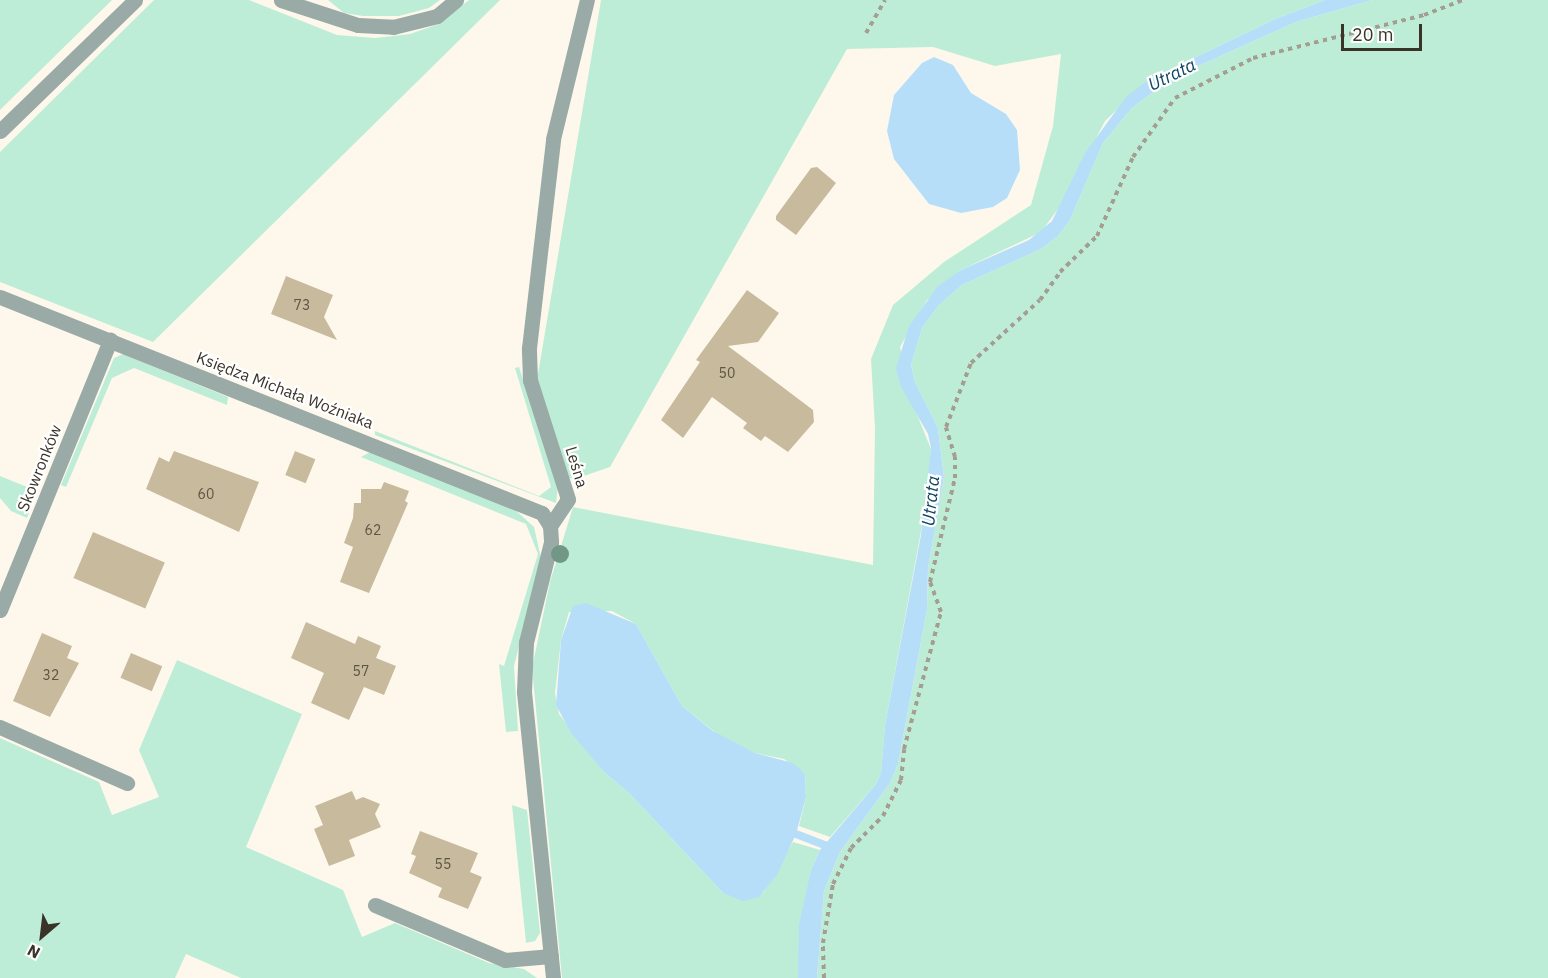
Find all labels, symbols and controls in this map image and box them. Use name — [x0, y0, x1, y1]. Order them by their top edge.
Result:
scale bar — [1344, 12, 1425, 50]
text: 20 m — [1352, 23, 1394, 46]
water label: Utrata — [1145, 54, 1199, 96]
house number: 73 — [294, 297, 310, 313]
street label: Księdza Michała Woźniaka — [194, 347, 376, 433]
house number: 50 — [719, 365, 735, 381]
street label: Skowronków — [13, 422, 65, 514]
street label: Leśna — [562, 444, 592, 490]
water label: Utrata — [918, 475, 944, 527]
house number: 60 — [198, 486, 214, 502]
house number: 62 — [365, 522, 381, 538]
house number: 57 — [353, 663, 369, 679]
house number: 32 — [43, 667, 59, 683]
house number: 55 — [435, 856, 451, 872]
north arrow — [12, 906, 72, 966]
text: N — [24, 940, 43, 963]

